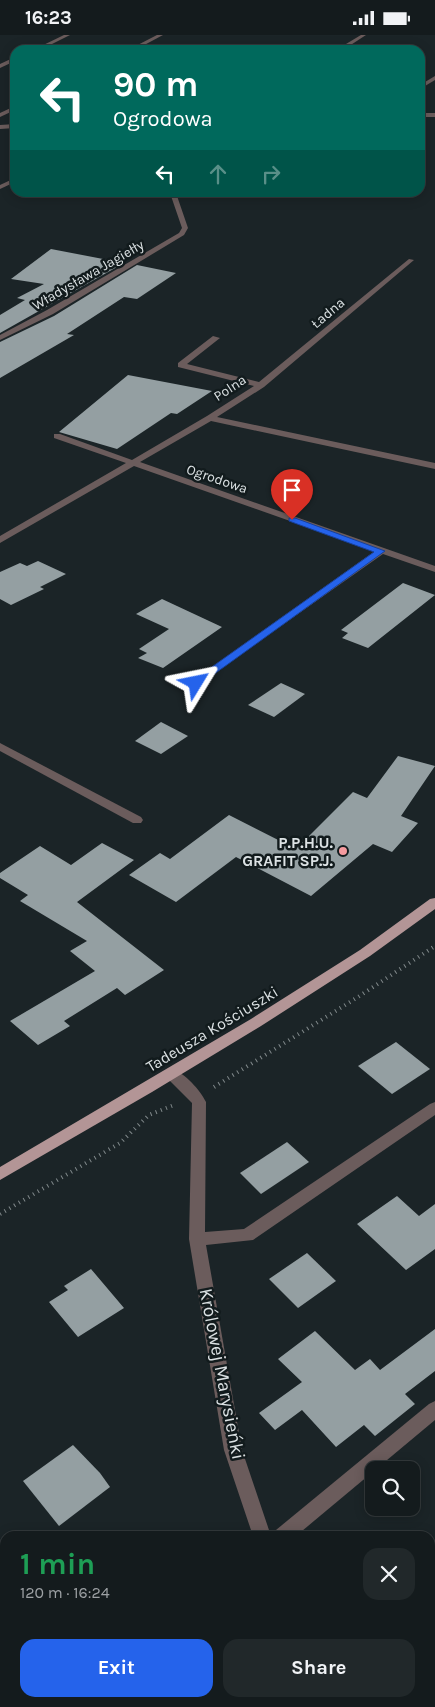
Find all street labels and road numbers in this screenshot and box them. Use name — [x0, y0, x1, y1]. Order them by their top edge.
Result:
street label: Władysława Jagiełły — [29, 236, 147, 314]
street label: Ładna — [308, 294, 348, 332]
street label: Polna — [210, 371, 250, 405]
street label: Ogrodowa — [184, 461, 250, 497]
street label: Tadeusza Kościuszki — [142, 982, 282, 1076]
street label: Królowej Marysieńki — [195, 1286, 249, 1462]

